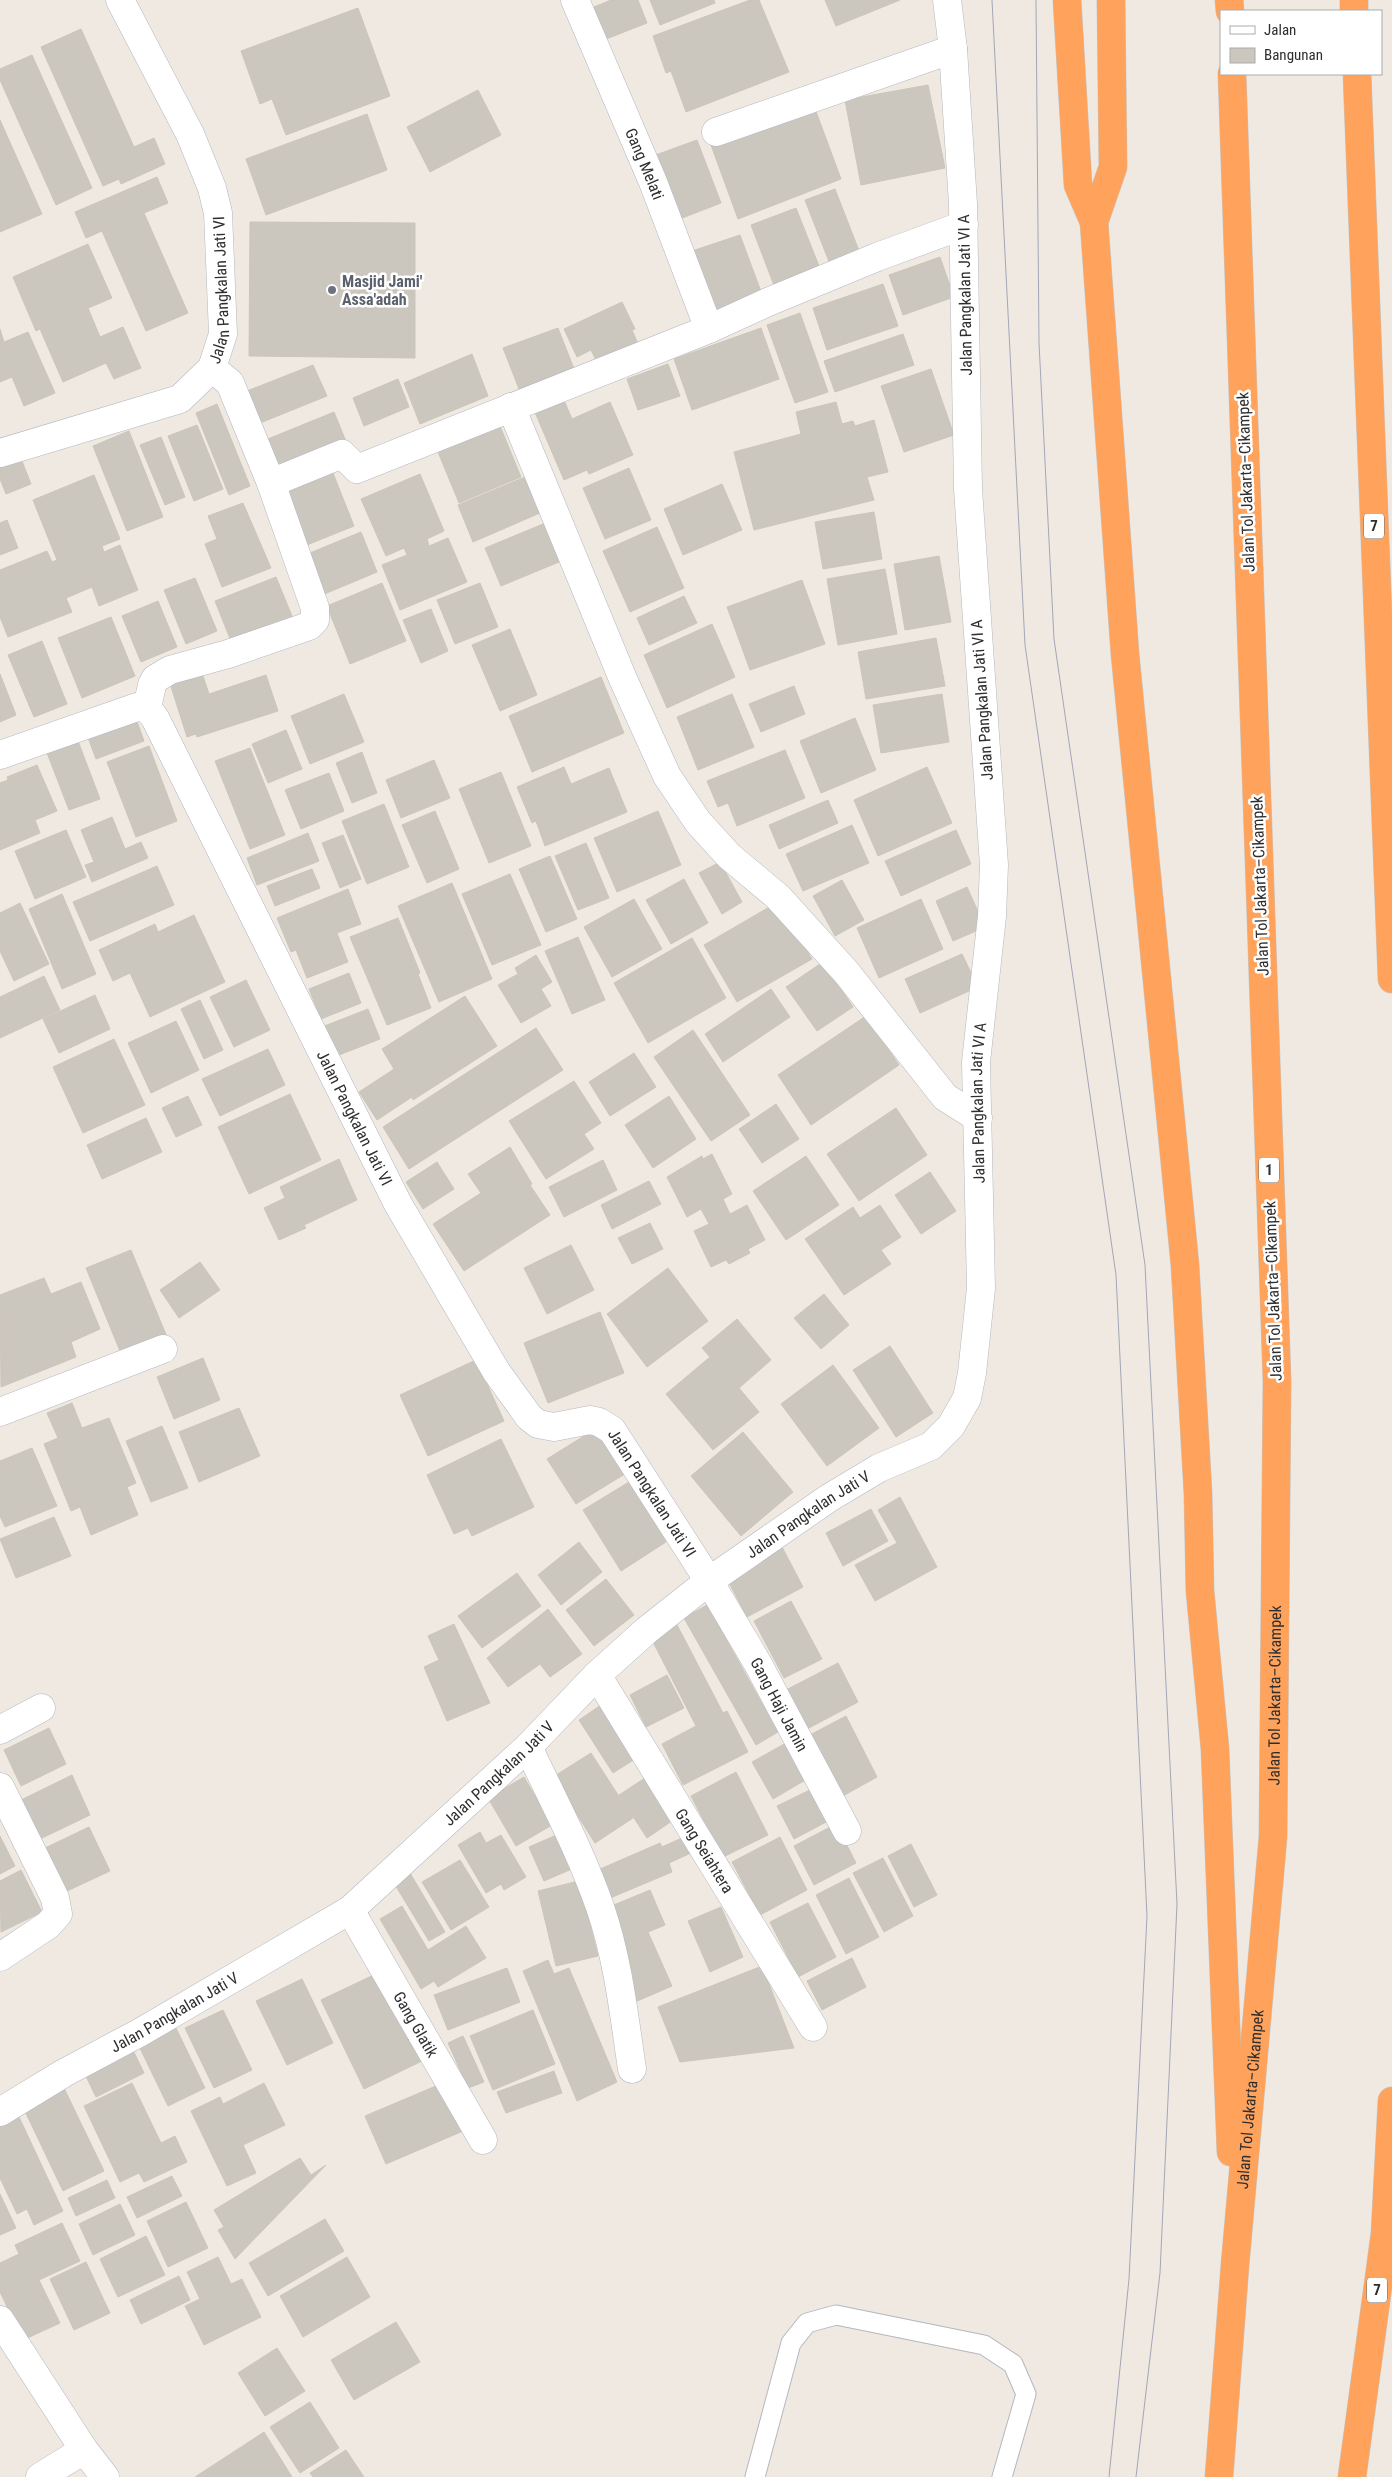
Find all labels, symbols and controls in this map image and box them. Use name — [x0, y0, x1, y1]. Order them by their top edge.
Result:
legend — [1220, 10, 1382, 75]
text: Jalan — [1264, 21, 1296, 39]
text: Bangunan — [1264, 46, 1323, 64]
street label: Gang Melati — [621, 125, 668, 202]
street label: Jalan Pangkalan Jati VI A — [954, 214, 976, 376]
street label: Jalan Pangkalan Jati VI — [205, 216, 233, 366]
place label: Masjid Jami' Assa'adah — [342, 272, 423, 309]
marker: Masjid Jami' Assa'adah — [326, 284, 338, 296]
street label: Jalan Tol Jakarta–Cikampek — [1233, 391, 1259, 572]
road number: 7 — [1364, 514, 1384, 538]
street label: Jalan Pangkalan Jati VI A — [967, 619, 997, 781]
street label: Jalan Tol Jakarta–Cikampek — [1247, 795, 1273, 976]
street label: Jalan Pangkalan Jati VI A — [966, 1021, 990, 1184]
street label: Jalan Pangkalan Jati VI — [313, 1047, 397, 1188]
road number: 1 — [1259, 1158, 1279, 1182]
street label: Jalan Tol Jakarta–Cikampek — [1260, 1200, 1286, 1381]
street label: Jalan Pangkalan Jati VI — [604, 1425, 700, 1560]
street label: Jalan Pangkalan Jati V — [742, 1466, 873, 1562]
street label: Jalan Tol Jakarta–Cikampek — [1264, 1604, 1285, 1785]
street label: Gang Haji Jamin — [747, 1654, 812, 1755]
street label: Jalan Pangkalan Jati V — [439, 1717, 557, 1829]
street label: Gang Seiahtera — [672, 1805, 738, 1896]
street label: Jalan Pangkalan Jati V — [107, 1968, 242, 2056]
street label: Gang Glatik — [390, 1988, 443, 2061]
street label: Jalan Tol Jakarta–Cikampek — [1232, 2008, 1267, 2190]
road number: 7 — [1367, 2278, 1387, 2302]

